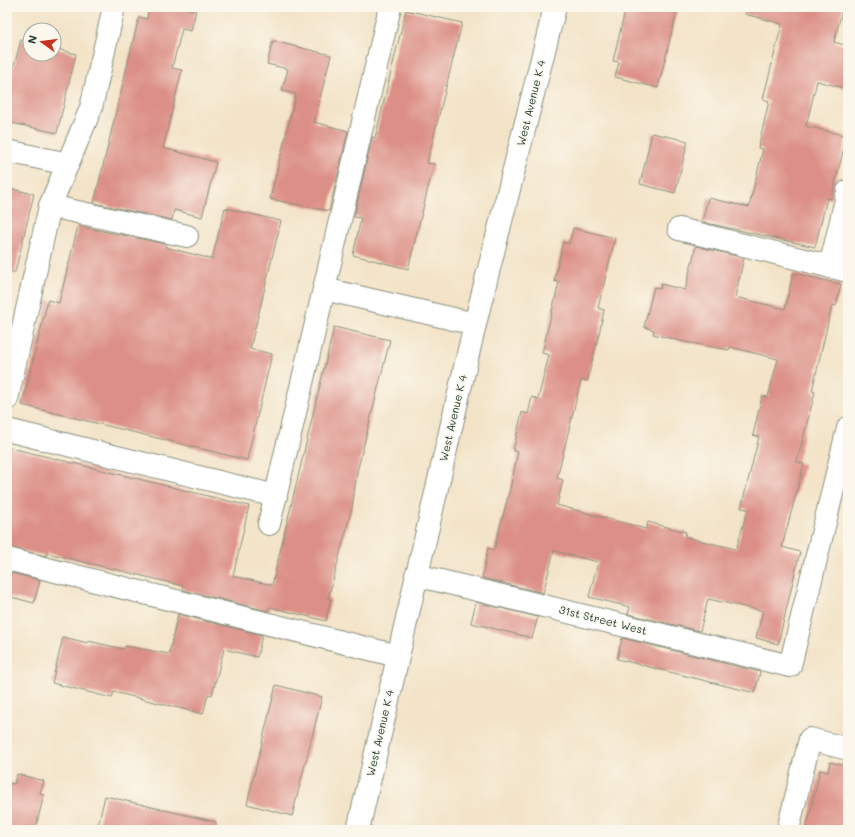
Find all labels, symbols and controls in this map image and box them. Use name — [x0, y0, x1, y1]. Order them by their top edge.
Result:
north arrow — [22, 22, 62, 62]
text: N — [24, 34, 40, 45]
street label: West Avenue K 4 — [513, 58, 549, 148]
street label: West Avenue K 4 — [435, 373, 470, 463]
street label: 31st Street West — [558, 601, 649, 638]
street label: West Avenue K 4 — [362, 688, 397, 778]

